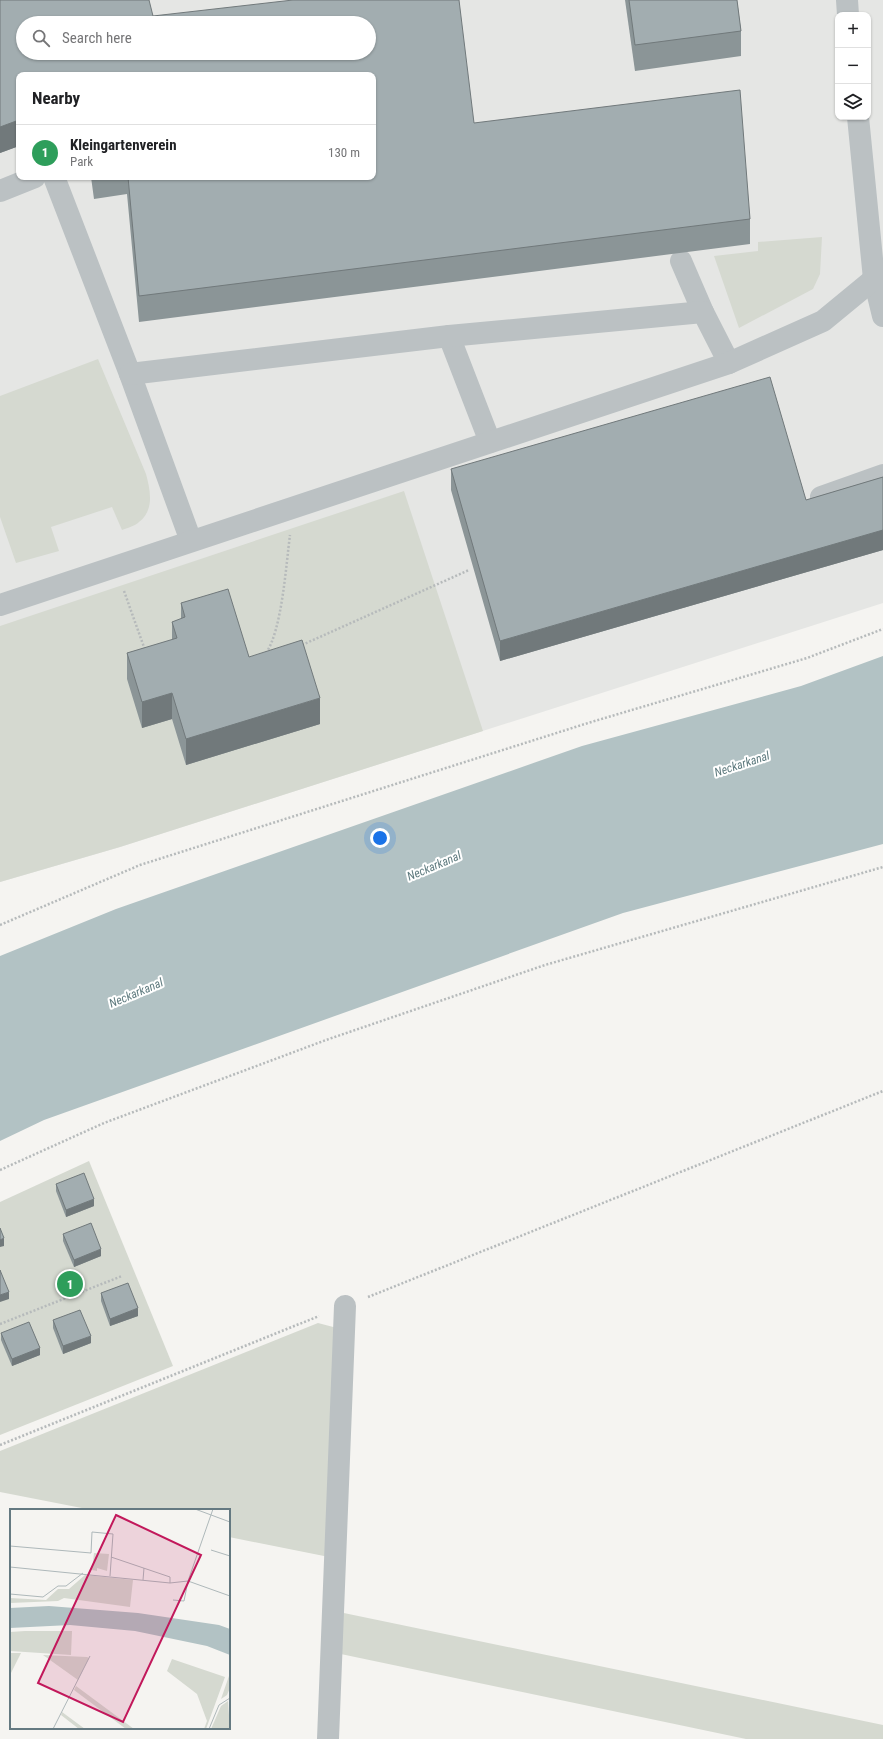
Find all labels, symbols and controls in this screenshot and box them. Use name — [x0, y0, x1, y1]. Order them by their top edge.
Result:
map controls — [835, 12, 871, 120]
button: + — [835, 12, 871, 48]
search box — [16, 16, 376, 60]
icon: search — [30, 27, 52, 49]
text: Search here — [62, 29, 132, 47]
button: − — [835, 48, 871, 84]
button: layers — [835, 84, 871, 120]
text: Nearby — [32, 88, 80, 108]
text: Kleingartenverein — [70, 136, 177, 154]
text: 1 — [42, 145, 48, 160]
text: 130 m — [328, 145, 360, 160]
text: Park — [70, 154, 93, 169]
water label: Neckarkanal — [713, 748, 772, 779]
your location — [370, 828, 390, 848]
water label: Neckarkanal — [405, 848, 463, 884]
water label: Neckarkanal — [107, 975, 165, 1011]
pin: 1 — [57, 1269, 83, 1299]
inset map — [10, 1509, 230, 1729]

